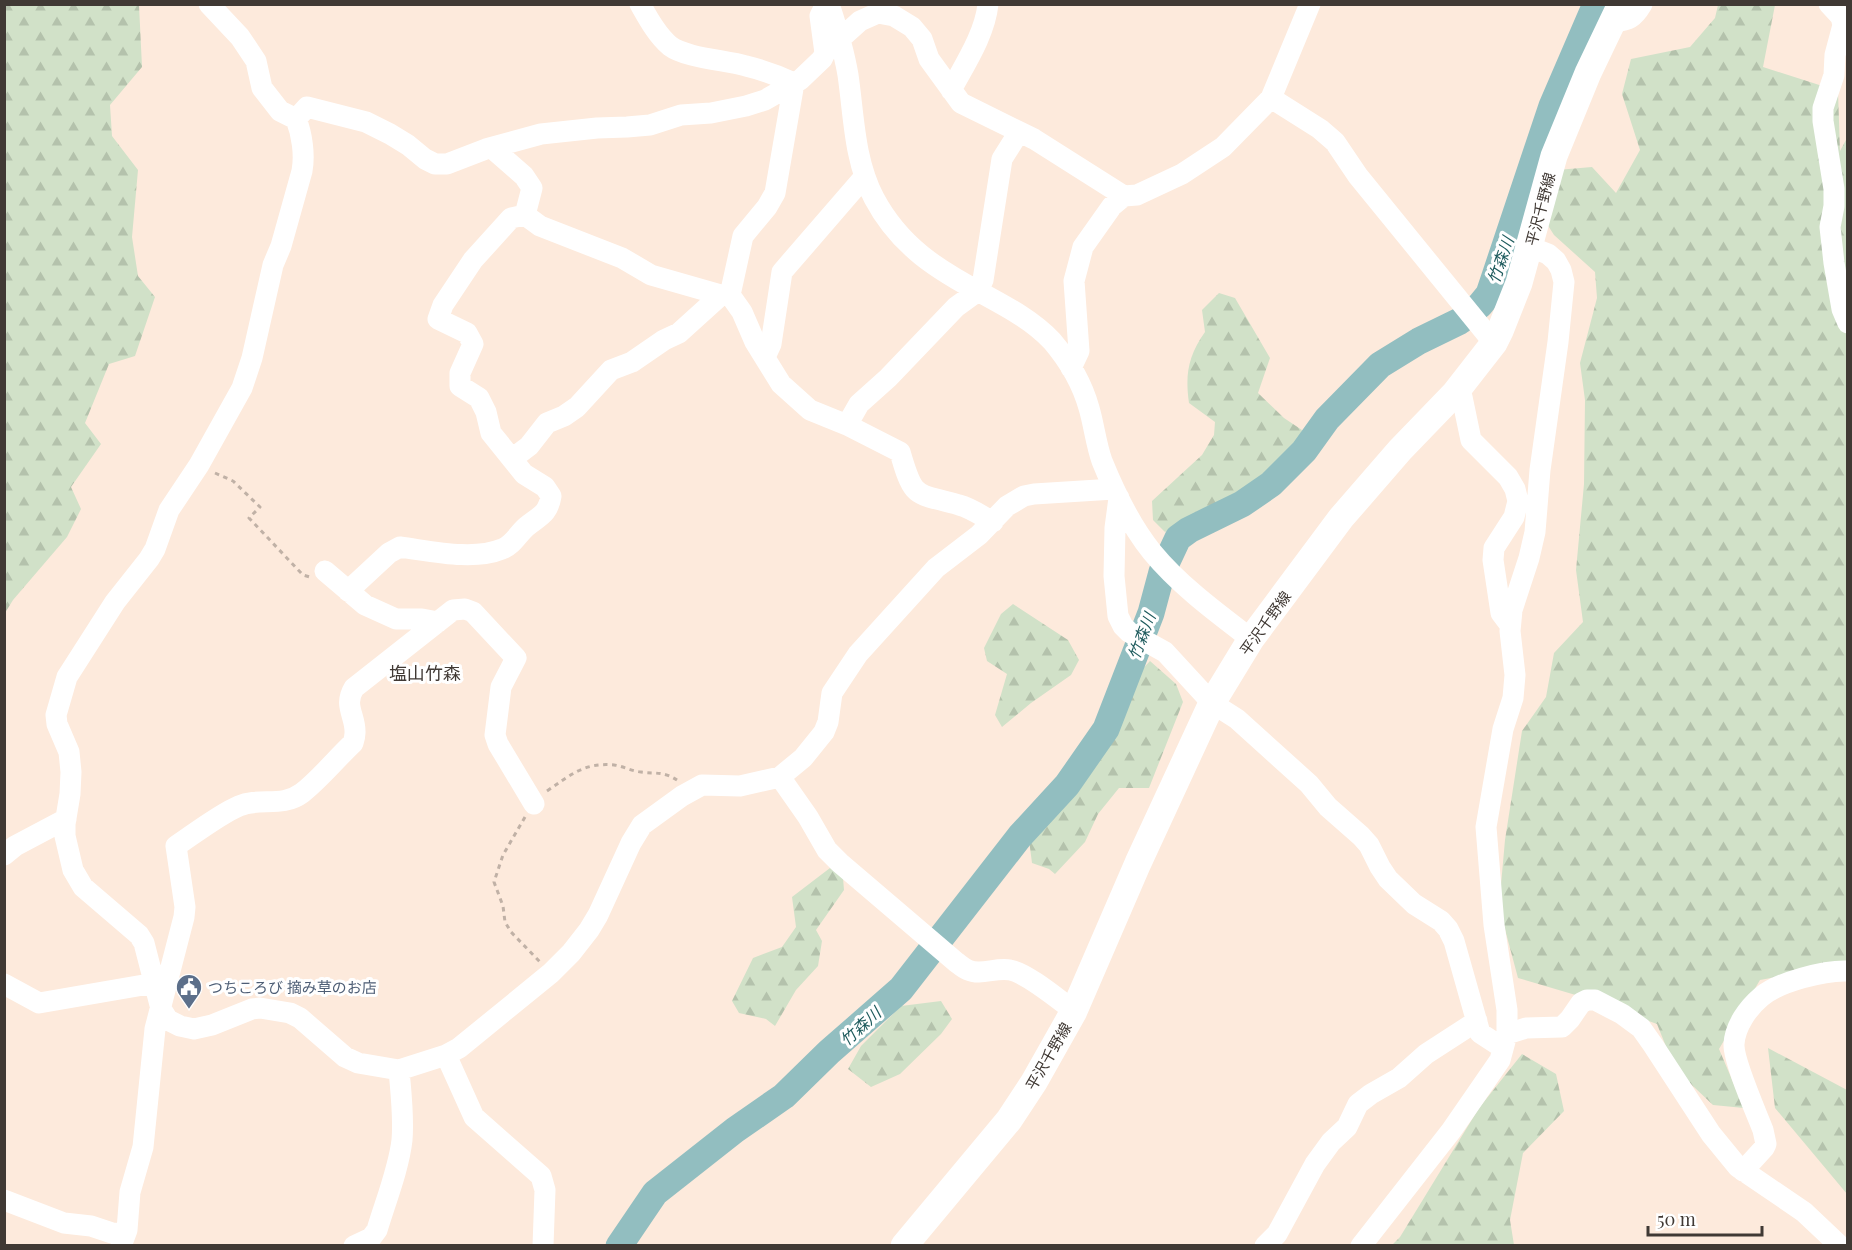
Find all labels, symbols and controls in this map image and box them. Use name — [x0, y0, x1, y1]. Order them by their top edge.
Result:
street label: 平沢千野線 — [1521, 170, 1559, 248]
water label: 竹森川 — [1482, 232, 1518, 286]
street label: 平沢千野線 — [1235, 587, 1295, 659]
water label: 竹森川 — [1123, 608, 1160, 662]
district label: 塩山竹森 — [389, 661, 461, 685]
public building icon: つちころび 摘み草のお店 — [174, 972, 204, 1010]
place label: つちころび 摘み草のお店 — [208, 977, 377, 997]
water label: 竹森川 — [835, 1001, 886, 1050]
street label: 平沢千野線 — [1021, 1019, 1075, 1093]
scale bar — [1648, 1199, 1762, 1237]
text: 50 m — [1657, 1207, 1696, 1231]

